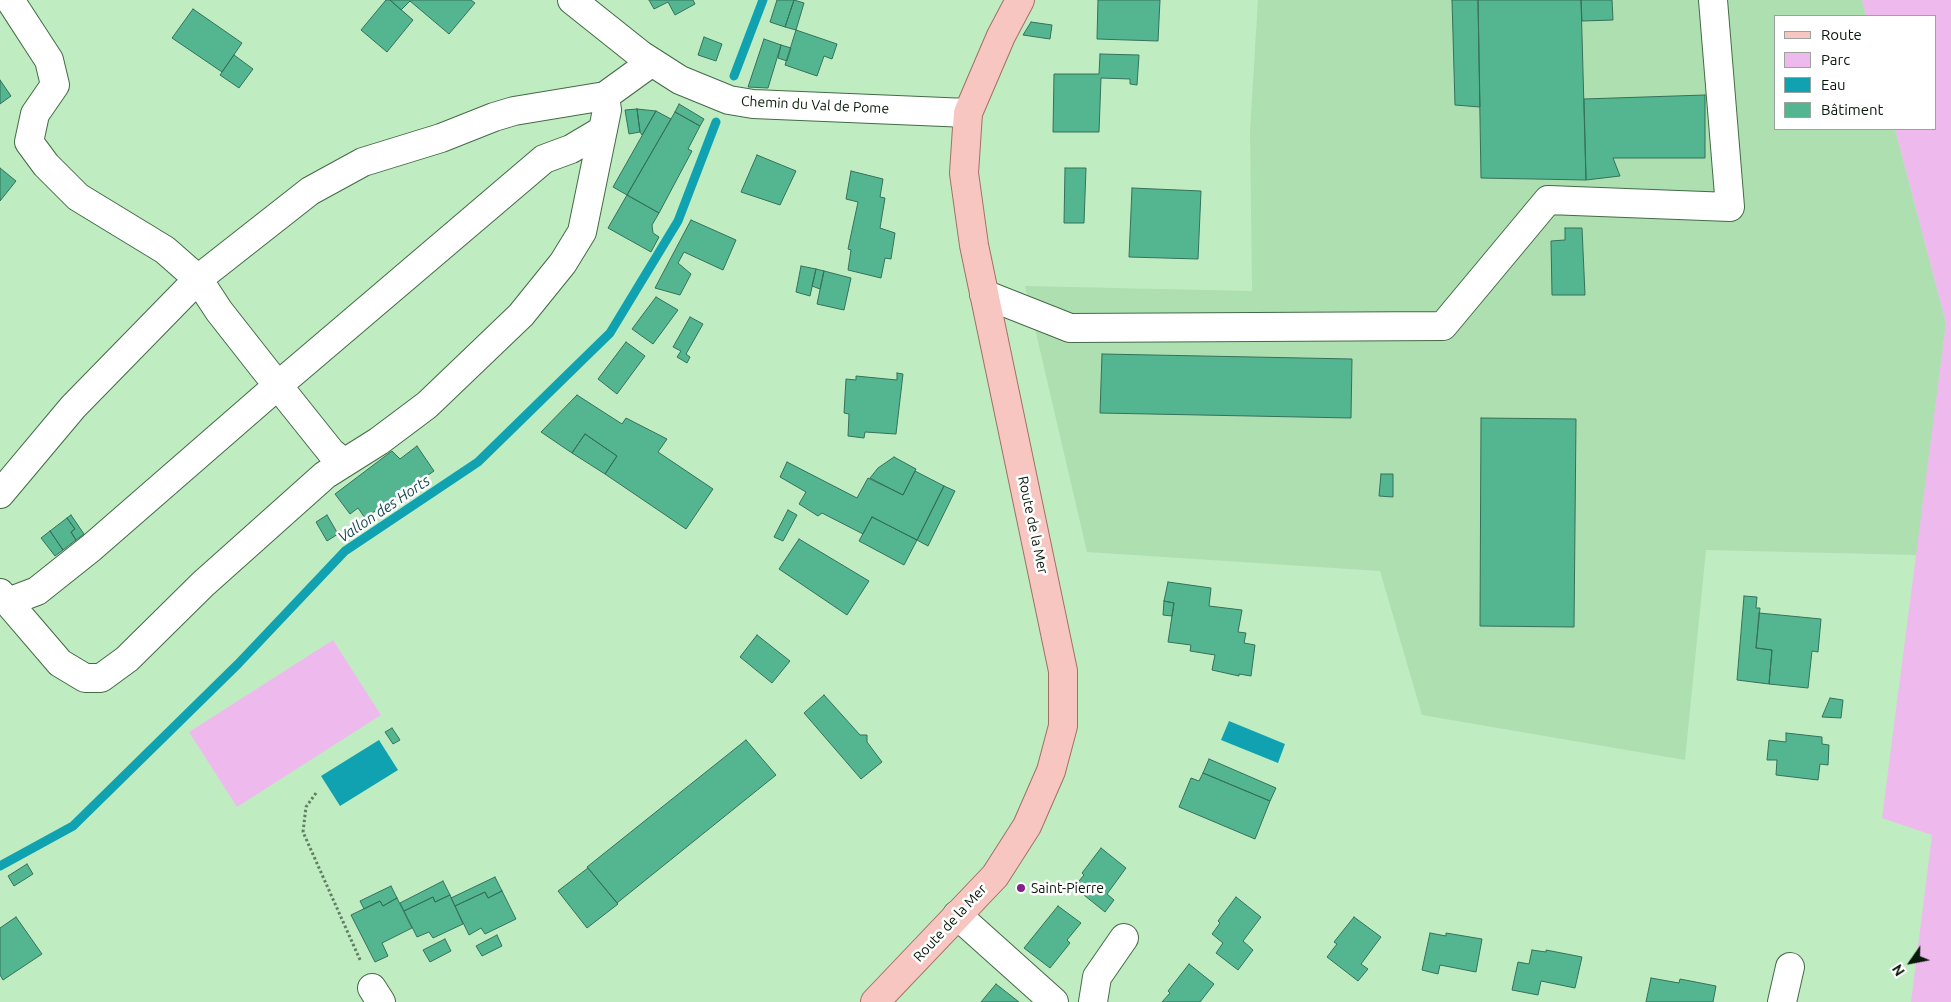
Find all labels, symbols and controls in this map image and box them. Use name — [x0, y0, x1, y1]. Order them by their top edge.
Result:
legend — [1774, 15, 1936, 130]
text: Route — [1821, 26, 1862, 43]
text: Parc — [1821, 51, 1850, 68]
text: Eau — [1821, 76, 1846, 93]
street label: Chemin du Val de Pome — [740, 93, 890, 117]
text: Bâtiment — [1821, 101, 1883, 118]
water label: Vallon des Horts — [335, 472, 433, 546]
street label: Route de la Mer — [1014, 474, 1052, 576]
place label: Saint-Pierre — [1031, 880, 1104, 896]
street label: Route de la Mer — [910, 881, 990, 965]
marker: Saint-Pierre — [1015, 882, 1027, 894]
north arrow — [1886, 937, 1936, 987]
text: N — [1889, 961, 1908, 979]

